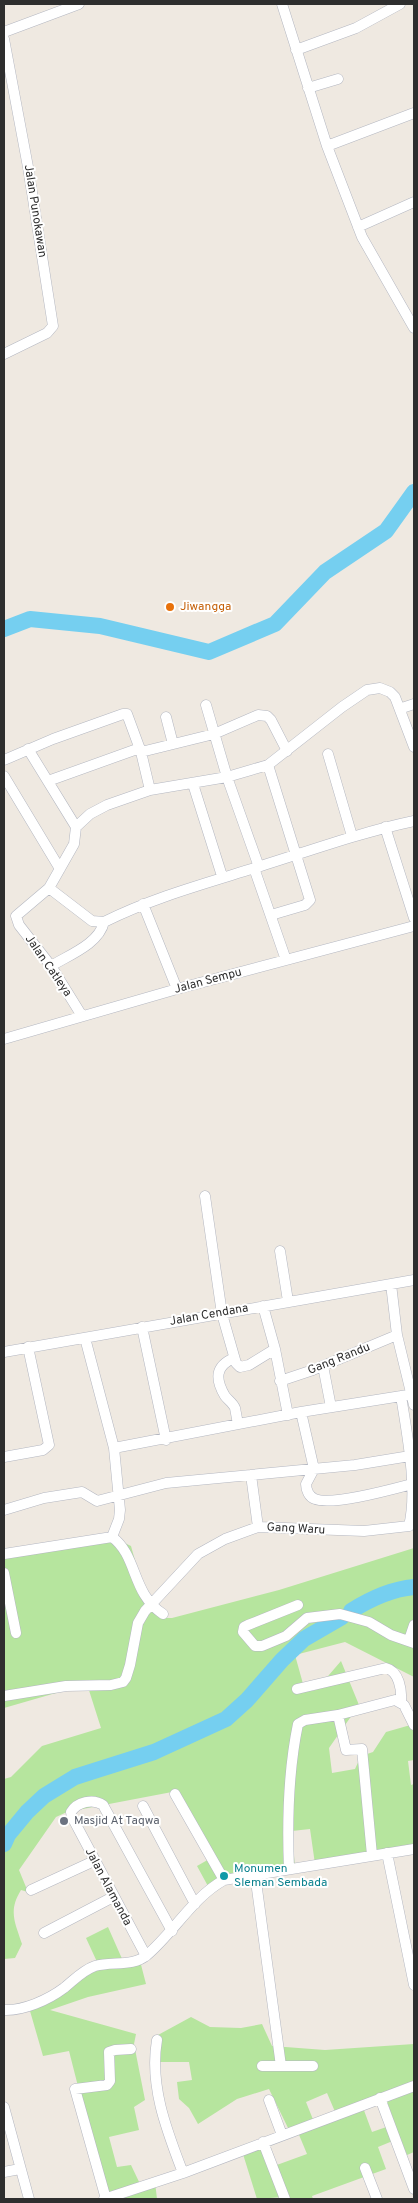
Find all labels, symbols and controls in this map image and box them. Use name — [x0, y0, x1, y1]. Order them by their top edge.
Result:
street label: Jalan Punokawan — [20, 163, 50, 259]
place label: Jiwangga — [180, 599, 231, 615]
marker: Jiwangga — [164, 601, 176, 613]
street label: Jalan Catleya — [21, 932, 75, 1000]
street label: Jalan Sempu — [172, 964, 244, 998]
street label: Jalan Cendana — [168, 1300, 250, 1330]
street label: Gang Randu — [305, 1339, 373, 1379]
street label: Gang Waru — [266, 1519, 326, 1539]
place label: Masjid At Taqwa — [74, 1813, 160, 1829]
marker: Masjid At Taqwa — [58, 1815, 70, 1827]
street label: Jalan Alamanda — [81, 1845, 135, 1929]
place label: Monumen Sleman Sembada — [234, 1861, 327, 1891]
marker: Monumen Sleman Sembada — [218, 1870, 230, 1882]

